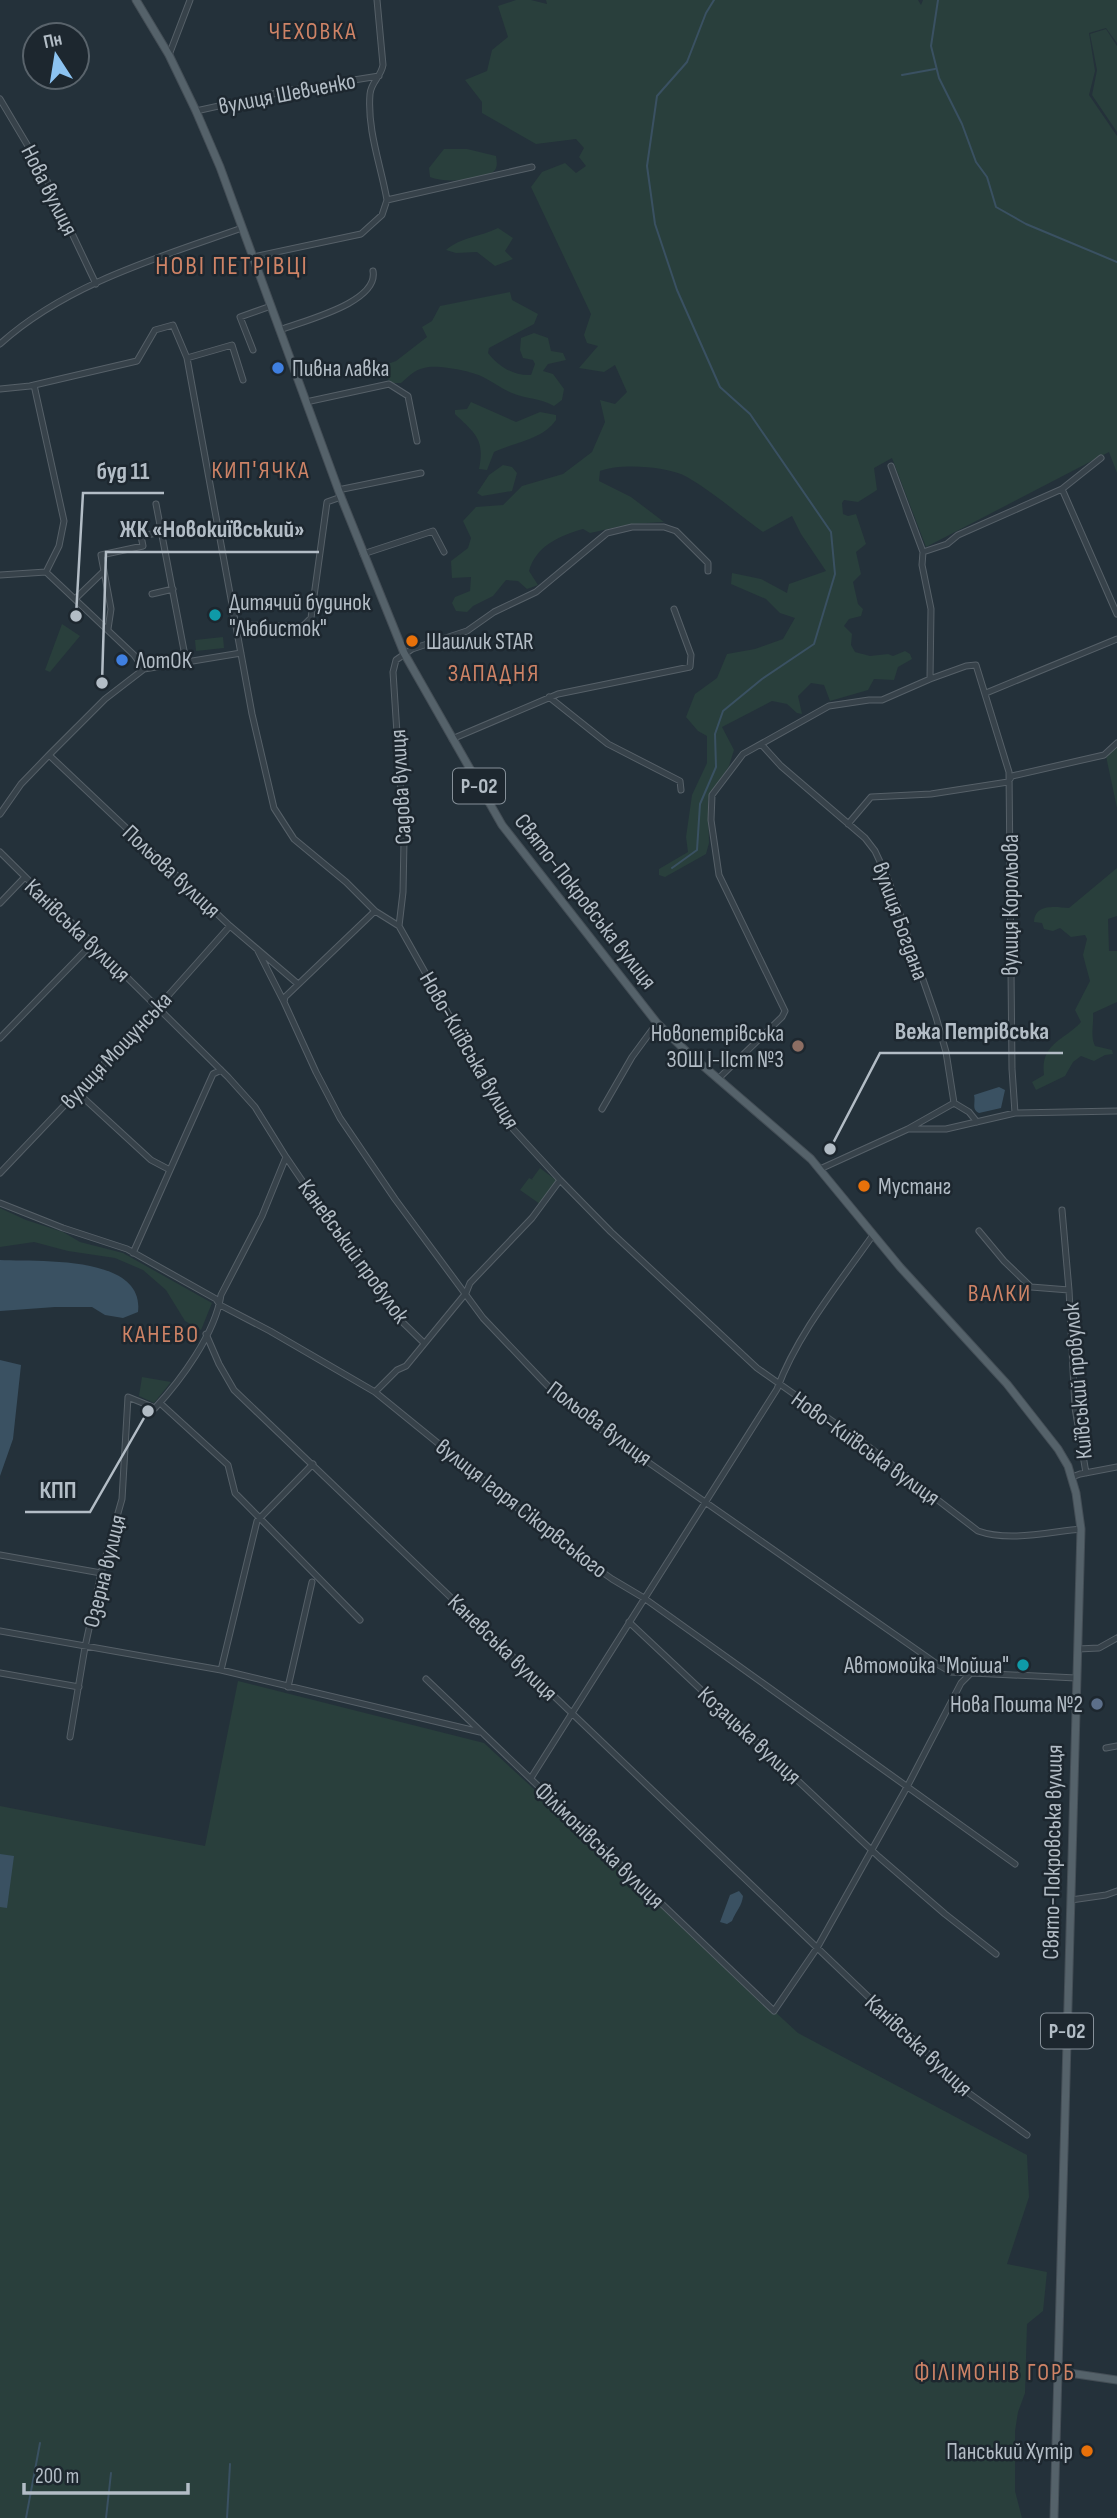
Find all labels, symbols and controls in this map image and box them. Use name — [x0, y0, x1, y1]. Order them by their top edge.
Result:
district label: ЧЕХОВКА — [268, 17, 358, 46]
north arrow — [21, 21, 91, 91]
text: Пн — [41, 28, 64, 54]
street label: вулиця Шевченко — [216, 67, 358, 121]
street label: Нова вулиця — [14, 140, 84, 240]
district label: НОВІ ПЕТРІВЦІ — [155, 251, 309, 282]
place label: Пивна лавка — [292, 355, 389, 383]
marker: Пивна лавка — [270, 360, 286, 376]
callout: буд 11 — [83, 448, 164, 493]
district label: КИП'ЯЧКА — [212, 456, 310, 485]
text: буд 11 — [97, 457, 150, 486]
callout: ЖК «Новокиївський» — [106, 507, 319, 552]
text: ЖК «Новокиївський» — [120, 515, 304, 544]
place label: Дитячий будинок "Любисток" — [229, 589, 371, 643]
marker: Дитячий будинок "Любисток" — [207, 607, 223, 623]
place label: Шашлик STAR — [426, 628, 534, 656]
marker: Шашлик STAR — [404, 633, 420, 649]
place label: ЛотОК — [135, 647, 193, 675]
marker: ЛотОК — [114, 652, 130, 668]
district label: ЗАПАДНЯ — [448, 659, 540, 688]
street label: Садова вулиця — [384, 729, 418, 845]
road number: Р-02 — [453, 768, 505, 804]
street label: Свято-Покровська вулиця — [508, 808, 662, 995]
street label: Польова вулиця — [116, 819, 226, 924]
street label: вулиця Корольова — [997, 834, 1025, 976]
street label: вулиця Богдана — [866, 859, 934, 984]
street label: Канівська вулиця — [18, 873, 136, 988]
street label: Ново-Київська вулиця — [413, 967, 525, 1134]
street label: вулиця Мощунська — [55, 986, 178, 1115]
callout: Вежа Петрівська — [880, 1008, 1063, 1053]
text: Вежа Петрівська — [895, 1017, 1049, 1046]
place label: Новопетрівська ЗОШ I-IIст №3 — [651, 1020, 784, 1074]
marker: Новопетрівська ЗОШ I-IIст №3 — [790, 1038, 806, 1054]
place label: Мустанг — [878, 1173, 951, 1201]
street label: Каневський провулок — [292, 1174, 415, 1329]
marker: Мустанг — [856, 1178, 872, 1194]
district label: ВАЛКИ — [968, 1279, 1032, 1308]
street label: Київський провулок — [1057, 1301, 1099, 1460]
district label: КАНЕВО — [122, 1320, 200, 1349]
street label: Польова вулиця — [541, 1375, 657, 1472]
street label: Ново-Київська вулиця — [786, 1386, 945, 1512]
street label: вулиця Ігоря Сікорвського — [430, 1433, 613, 1584]
callout: КПП — [25, 1467, 90, 1512]
text: КПП — [39, 1476, 77, 1505]
street label: Озерна вулиця — [77, 1512, 132, 1631]
street label: Каневська вулиця — [442, 1588, 563, 1707]
place label: Автомойка "Мойша" — [843, 1652, 1009, 1680]
marker: Автомойка "Мойша" — [1015, 1657, 1031, 1673]
street label: Козацька вулиця — [692, 1681, 807, 1791]
place label: Нова Пошта №2 — [950, 1691, 1083, 1719]
marker: Нова Пошта №2 — [1089, 1696, 1105, 1712]
street label: Свято-Покровська вулиця — [1037, 1744, 1069, 1960]
street label: Філімонівська вулиця — [529, 1777, 670, 1915]
street label: Канівська вулиця — [859, 1989, 978, 2103]
road number: Р-02 — [1041, 2014, 1093, 2048]
district label: ФІЛІМОНІВ ГОРБ — [914, 2358, 1076, 2387]
place label: Панський Хутір — [946, 2438, 1073, 2466]
marker: Панський Хутір — [1079, 2443, 1095, 2459]
scale bar — [24, 2452, 189, 2496]
text: 200 m — [35, 2464, 79, 2489]

